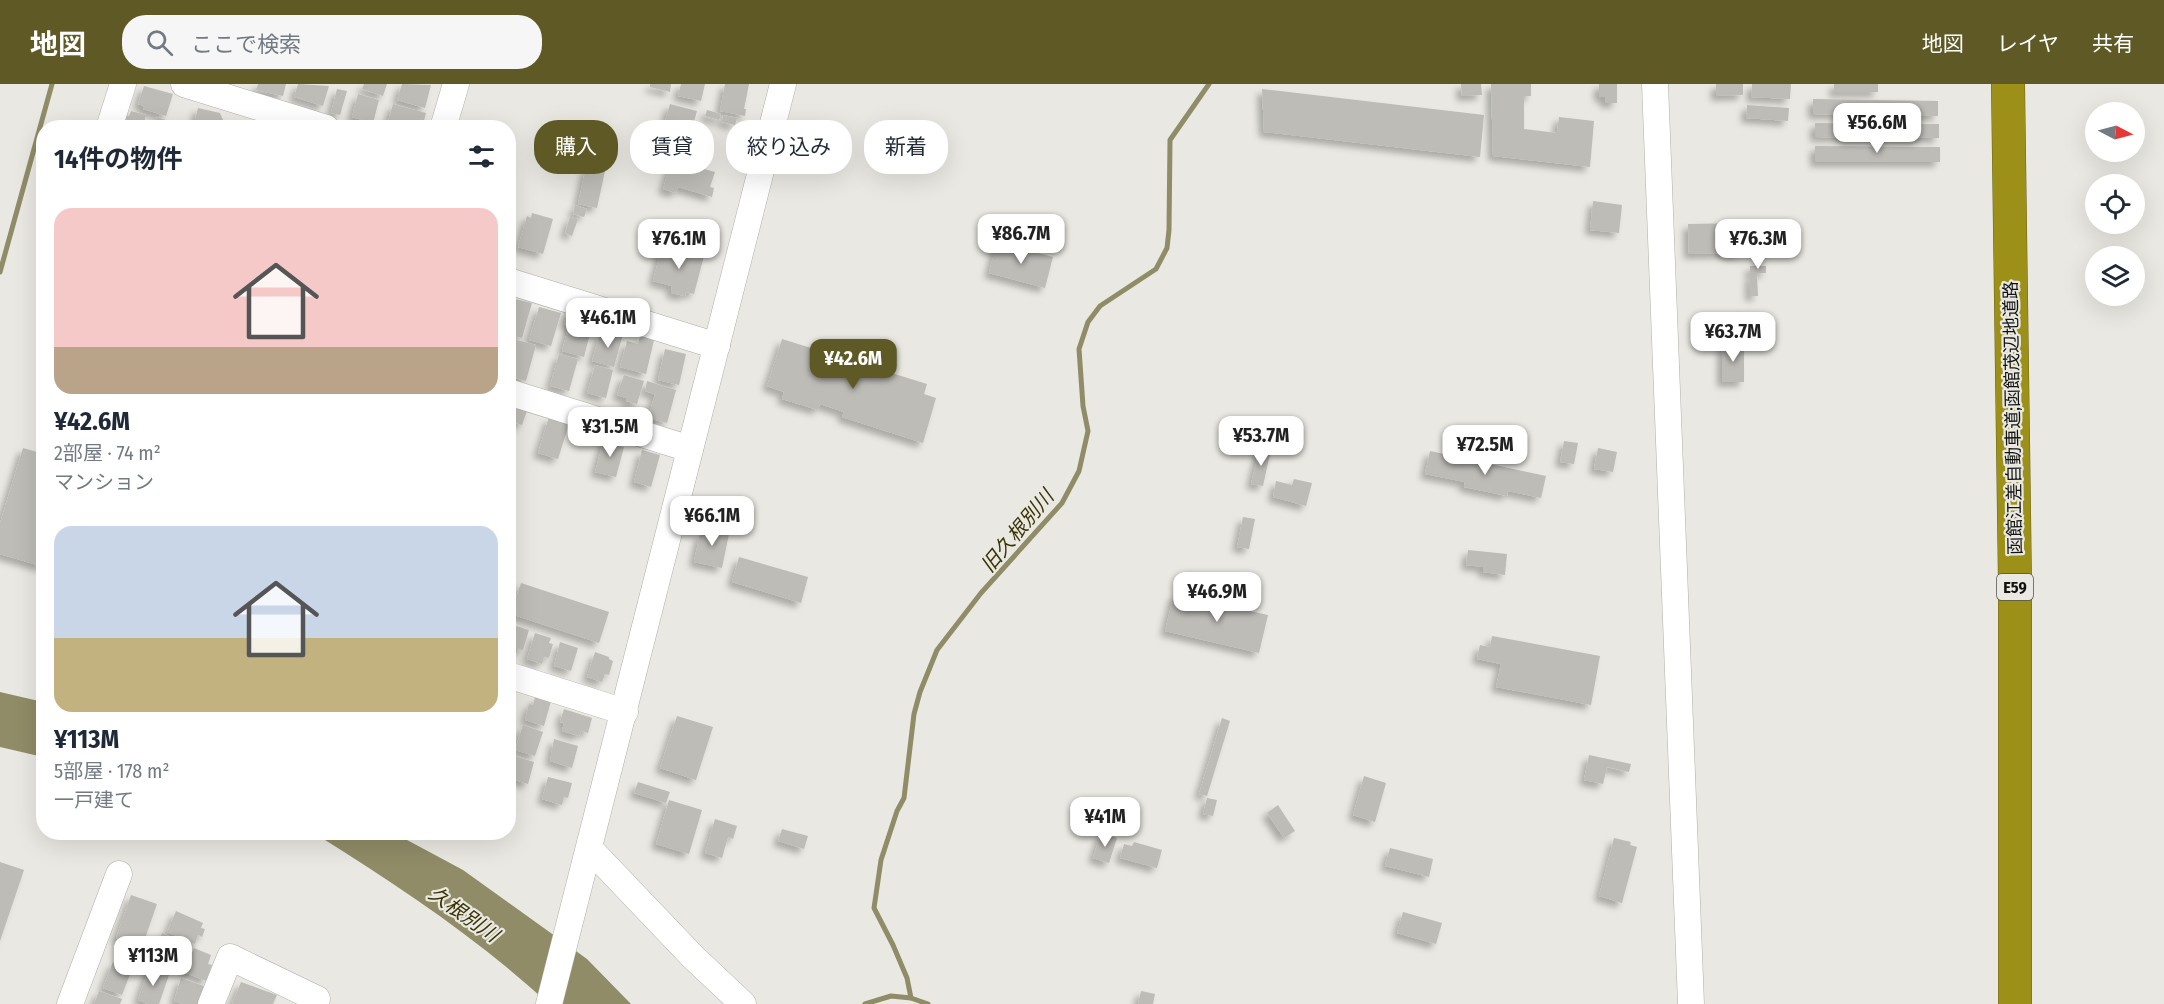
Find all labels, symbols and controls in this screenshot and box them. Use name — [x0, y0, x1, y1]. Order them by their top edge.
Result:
search box — [122, 15, 542, 69]
icon: search — [143, 26, 176, 59]
text: 地図 — [30, 28, 86, 61]
text: ここで検索 — [191, 31, 301, 58]
text: 地図 — [1922, 31, 1964, 57]
text: レイヤ — [1997, 31, 2059, 57]
text: 共有 — [2092, 31, 2134, 57]
north arrow — [2085, 102, 2145, 162]
map controls — [2085, 102, 2145, 306]
pin: ¥56.6M — [1828, 103, 1926, 154]
text: ¥56.6M — [1847, 110, 1907, 134]
chip: 購入 — [534, 120, 618, 174]
chip: 賃貸 — [630, 120, 714, 174]
chip: 絞り込み — [726, 120, 852, 174]
chip: 新着 — [864, 120, 948, 174]
icon: filters — [465, 140, 498, 173]
text: 14件の物件 — [54, 144, 182, 175]
button: locate — [2085, 174, 2145, 234]
pin: ¥86.7M — [972, 214, 1070, 265]
pin: ¥76.1M — [630, 219, 728, 270]
pin: ¥76.3M — [1709, 219, 1807, 270]
text: ¥86.7M — [992, 221, 1050, 245]
text: ¥76.1M — [652, 226, 706, 250]
text: ¥76.3M — [1729, 226, 1787, 250]
button: layers — [2085, 246, 2145, 306]
icon: home — [222, 247, 330, 355]
street label: 函館江差自動車道;函館茂辺地道路 — [2000, 281, 2026, 555]
pin: ¥46.1M — [559, 298, 657, 349]
text: ¥46.1M — [580, 305, 636, 329]
pin: ¥63.7M — [1684, 312, 1782, 363]
text: ¥63.7M — [1705, 319, 1762, 343]
pin: ¥42.6M — [804, 339, 902, 390]
text: ¥42.6M — [824, 346, 882, 370]
text: ¥42.6M — [54, 406, 130, 437]
pin: ¥31.5M — [561, 407, 659, 458]
text: ¥31.5M — [582, 414, 638, 438]
pin: ¥53.7M — [1212, 416, 1310, 467]
text: ¥53.7M — [1233, 423, 1289, 447]
pin: ¥72.5M — [1436, 425, 1534, 476]
text: ¥72.5M — [1456, 432, 1514, 456]
text: 2部屋 · 74 m² — [54, 441, 161, 465]
text: マンション — [54, 470, 154, 494]
water label: 旧久根別川 — [976, 483, 1060, 577]
pin: ¥66.1M — [663, 496, 761, 547]
text: ¥66.1M — [684, 503, 740, 527]
icon: home — [222, 565, 330, 673]
pin: ¥46.9M — [1168, 572, 1266, 623]
road number: E59 — [1997, 574, 2033, 600]
text: ¥46.9M — [1187, 579, 1247, 603]
text: ¥113M — [54, 724, 119, 755]
text: 5部屋 · 178 m² — [54, 759, 170, 783]
text: 一戸建て — [54, 788, 134, 812]
pin: ¥41M — [1069, 797, 1141, 848]
text: ¥41M — [1084, 804, 1126, 828]
water label: 久根別川 — [424, 881, 505, 948]
pin: ¥113M — [111, 936, 195, 987]
text: ¥113M — [128, 943, 178, 967]

